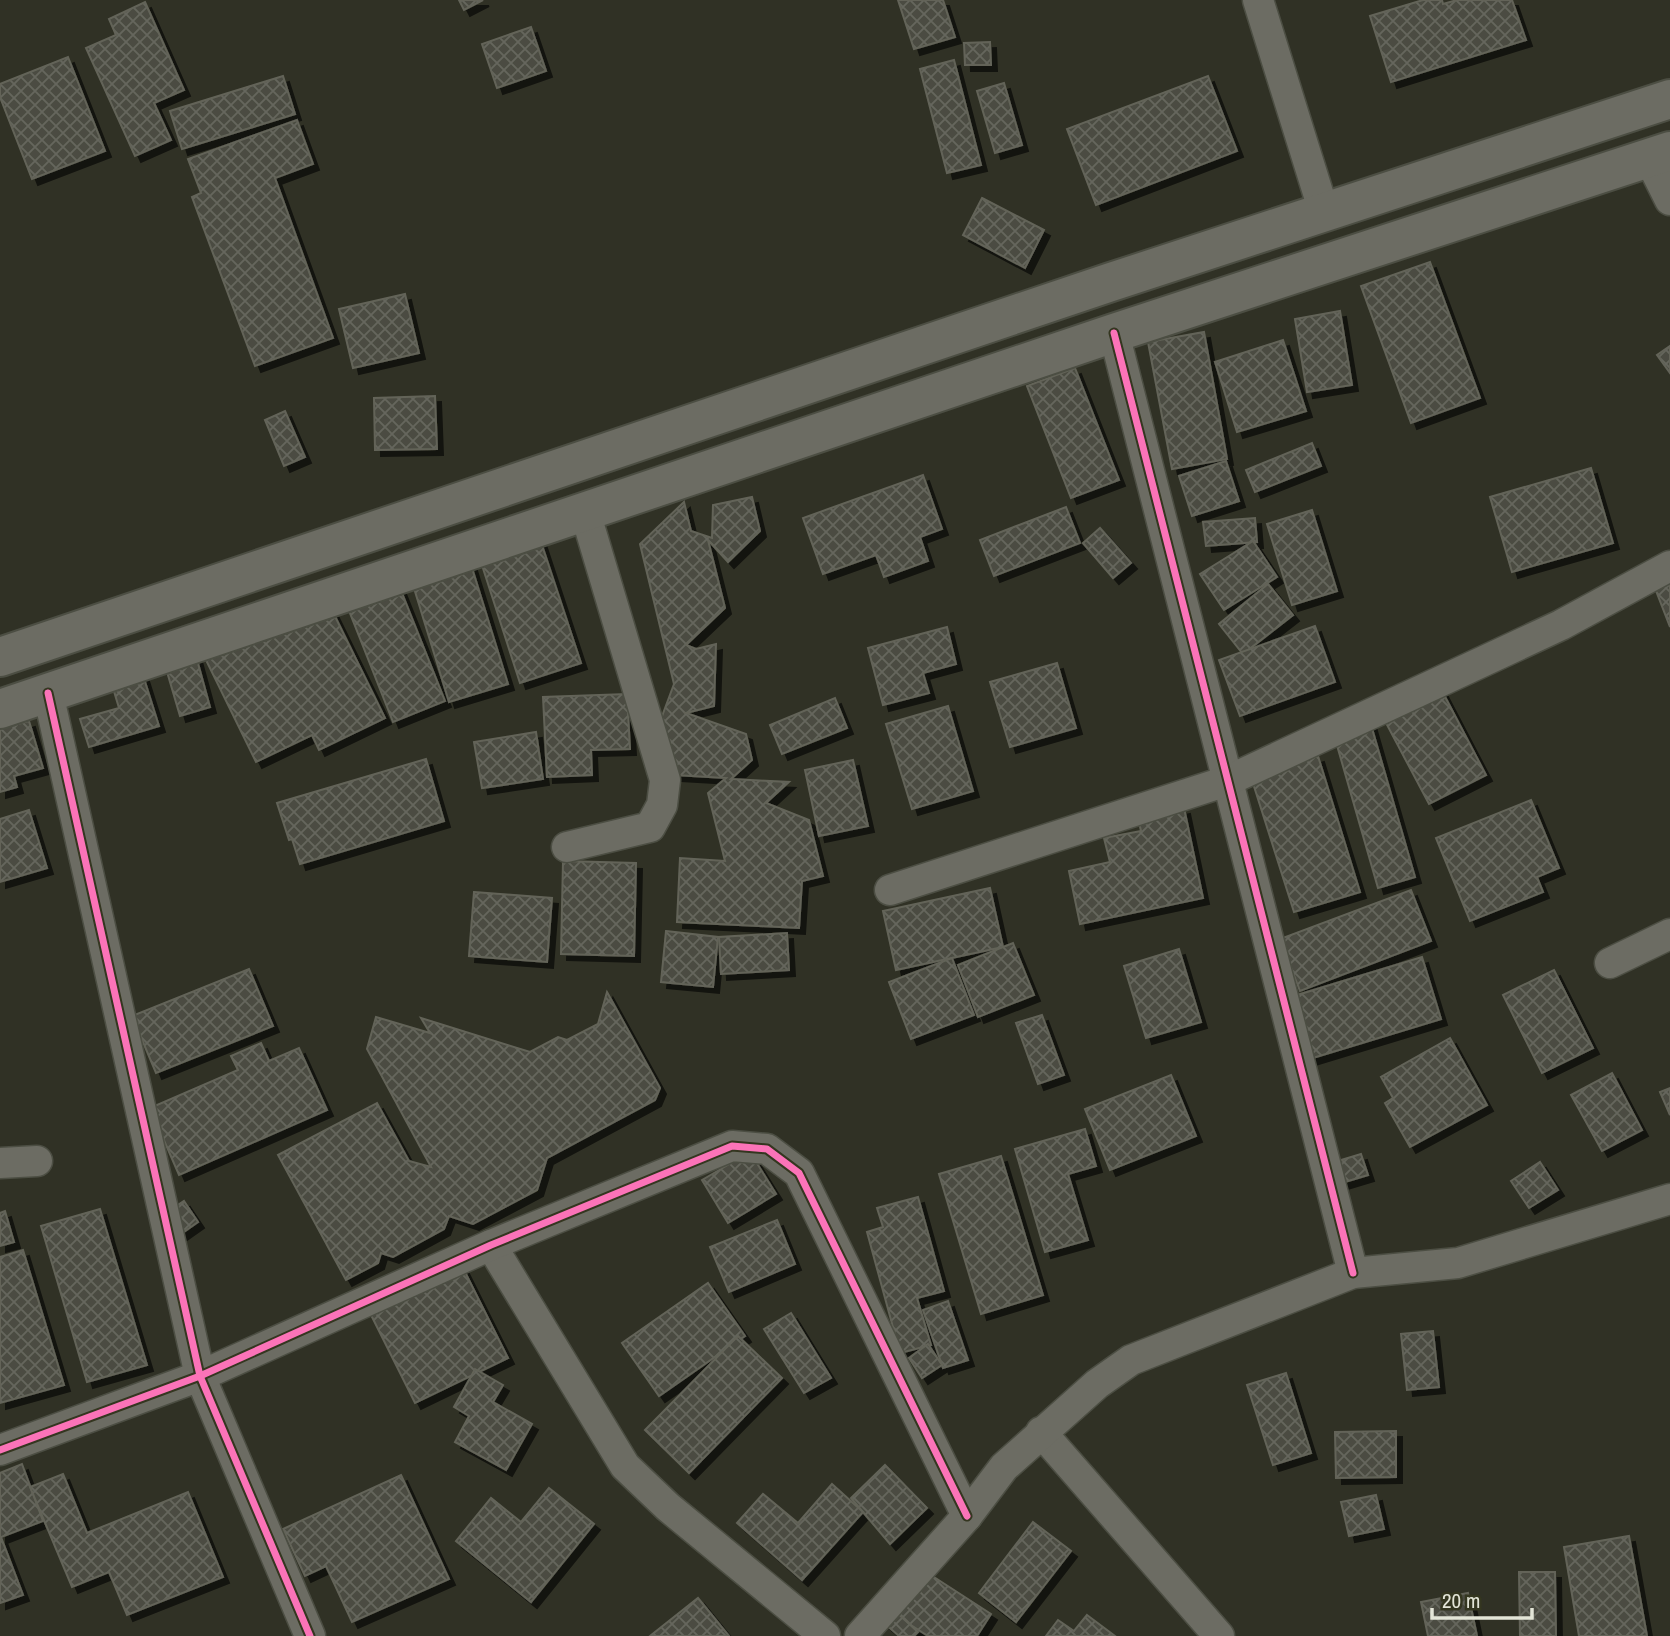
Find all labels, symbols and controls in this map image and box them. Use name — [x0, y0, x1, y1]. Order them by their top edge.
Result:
scale bar — [1432, 1576, 1532, 1620]
text: 20 m — [1442, 1586, 1480, 1615]

